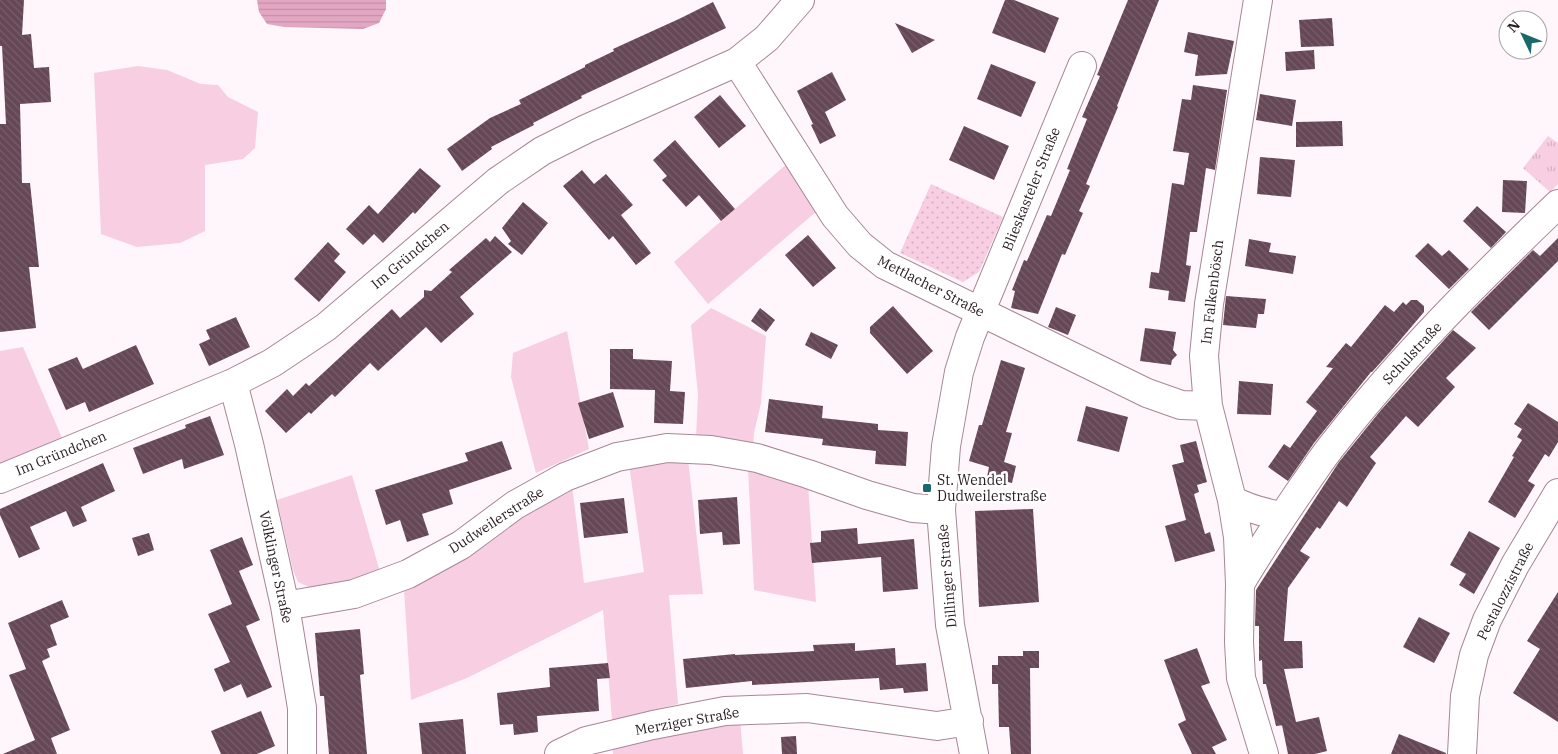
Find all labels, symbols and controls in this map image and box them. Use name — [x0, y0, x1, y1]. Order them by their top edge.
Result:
north arrow — [1498, 10, 1548, 60]
text: N — [1503, 16, 1524, 36]
street label: Blieskasteler Straße — [998, 124, 1064, 254]
street label: Im Gründchen — [367, 217, 453, 293]
street label: Im Falkenbösch — [1197, 238, 1227, 345]
street label: Mettlacher Straße — [874, 251, 988, 321]
street label: Schulstraße — [1378, 318, 1446, 388]
street label: Im Gründchen — [13, 427, 109, 479]
place label: St. Wendel Dudweilerstraße — [937, 471, 1047, 505]
marker: St. Wendel Dudweilerstraße — [921, 482, 933, 494]
street label: Dudweilerstraße — [445, 483, 547, 557]
street label: Völklinger Straße — [255, 509, 297, 625]
street label: Dillinger Straße — [934, 523, 960, 629]
street label: Pestalozzistraße — [1472, 539, 1538, 643]
street label: Merziger Straße — [634, 703, 740, 739]

